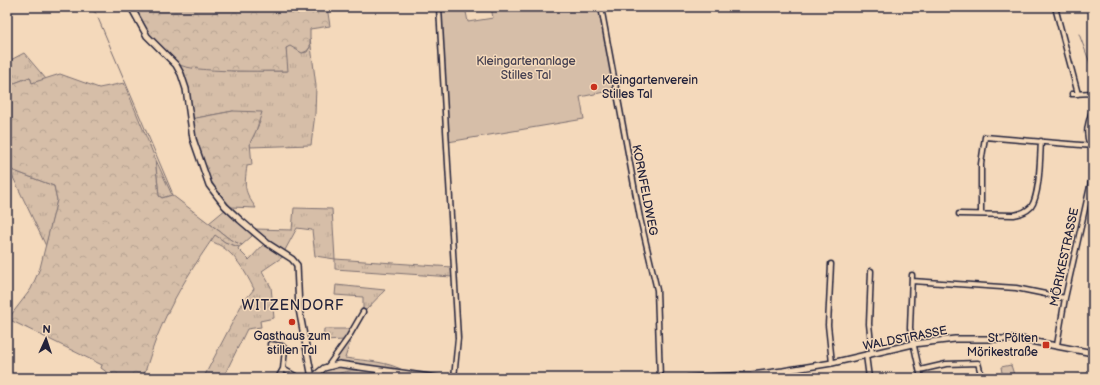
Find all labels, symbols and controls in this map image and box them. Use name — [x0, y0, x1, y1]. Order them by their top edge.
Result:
park label: Kleingartenanlage Stilles Tal — [476, 54, 576, 83]
place label: Kleingartenverein Stilles Tal — [602, 73, 698, 102]
marker: Kleingartenverein Stilles Tal — [589, 82, 599, 92]
street label: KORNFELDWEG — [628, 143, 661, 237]
street label: MÖRIKESTRASSE — [1046, 206, 1082, 308]
district label: WITZENDORF — [242, 297, 344, 314]
marker: Gasthaus zum stillen Tal — [287, 317, 297, 327]
north arrow — [26, 319, 66, 359]
text: N — [42, 323, 51, 336]
street label: WALDSTRASSE — [862, 323, 949, 354]
place label: Gasthaus zum stillen Tal — [253, 329, 331, 358]
place label: St. Pölten Mörikestraße — [967, 331, 1038, 360]
marker: St. Pölten Mörikestraße — [1041, 340, 1051, 350]

